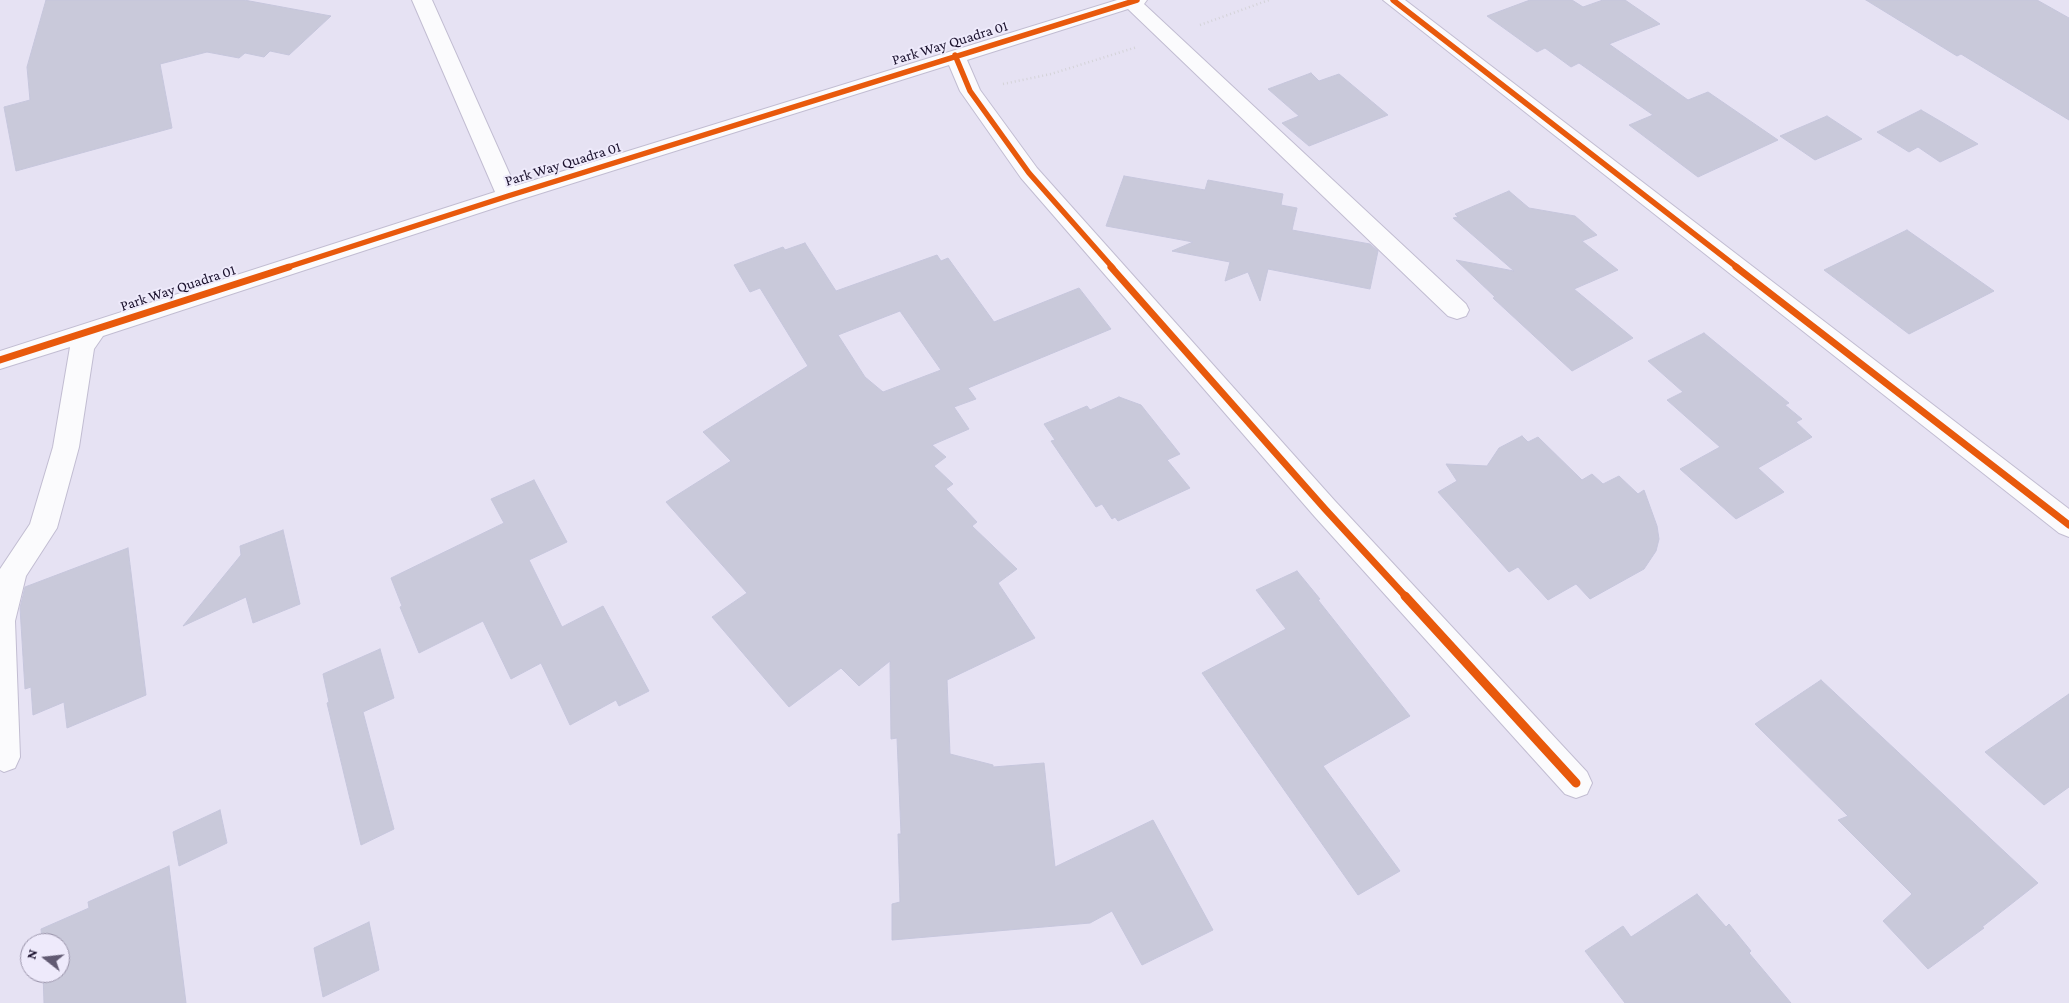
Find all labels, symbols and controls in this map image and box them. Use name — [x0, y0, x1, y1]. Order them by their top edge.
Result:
street label: Park Way Quadra 01 — [890, 17, 1010, 69]
street label: Park Way Quadra 01 — [503, 138, 623, 190]
street label: Park Way Quadra 01 — [118, 261, 238, 315]
north arrow — [20, 933, 70, 983]
text: N — [23, 947, 41, 961]

